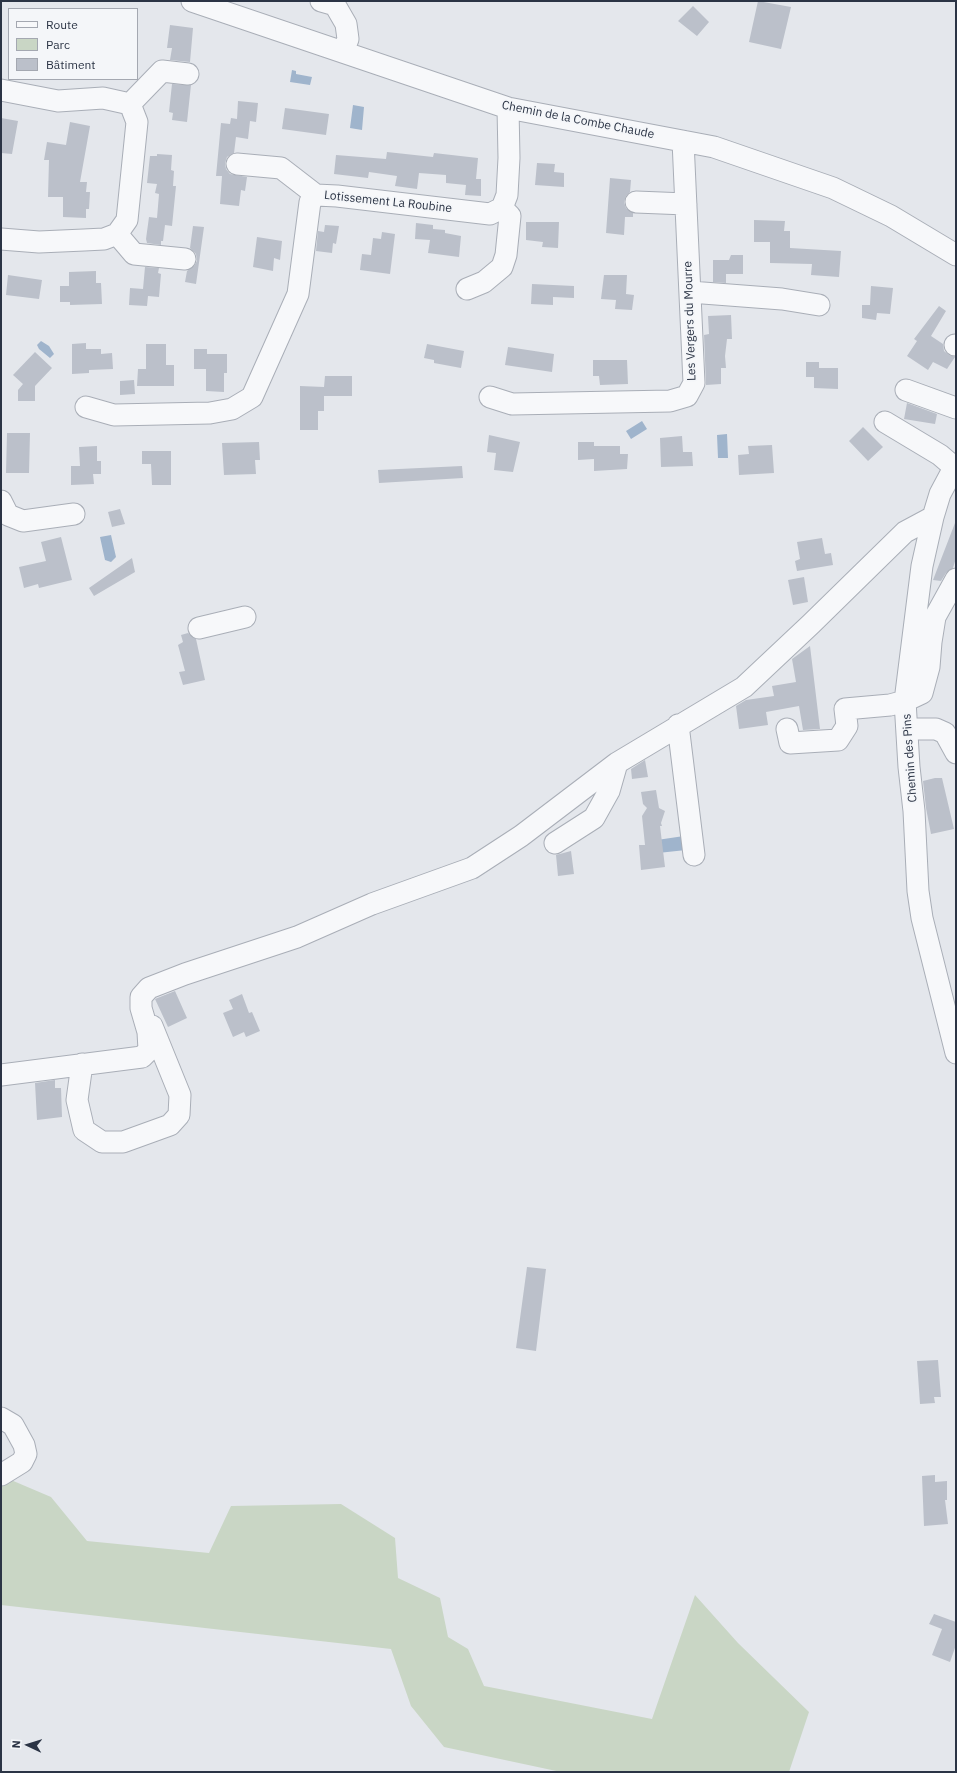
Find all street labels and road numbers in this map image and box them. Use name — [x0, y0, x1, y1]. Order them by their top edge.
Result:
street label: Chemin de la Combe Chaude — [501, 98, 655, 142]
street label: Lotissement La Roubine — [323, 188, 453, 216]
street label: Les Vergers du Mourre — [681, 261, 699, 381]
street label: Chemin des Pins — [900, 713, 920, 803]

